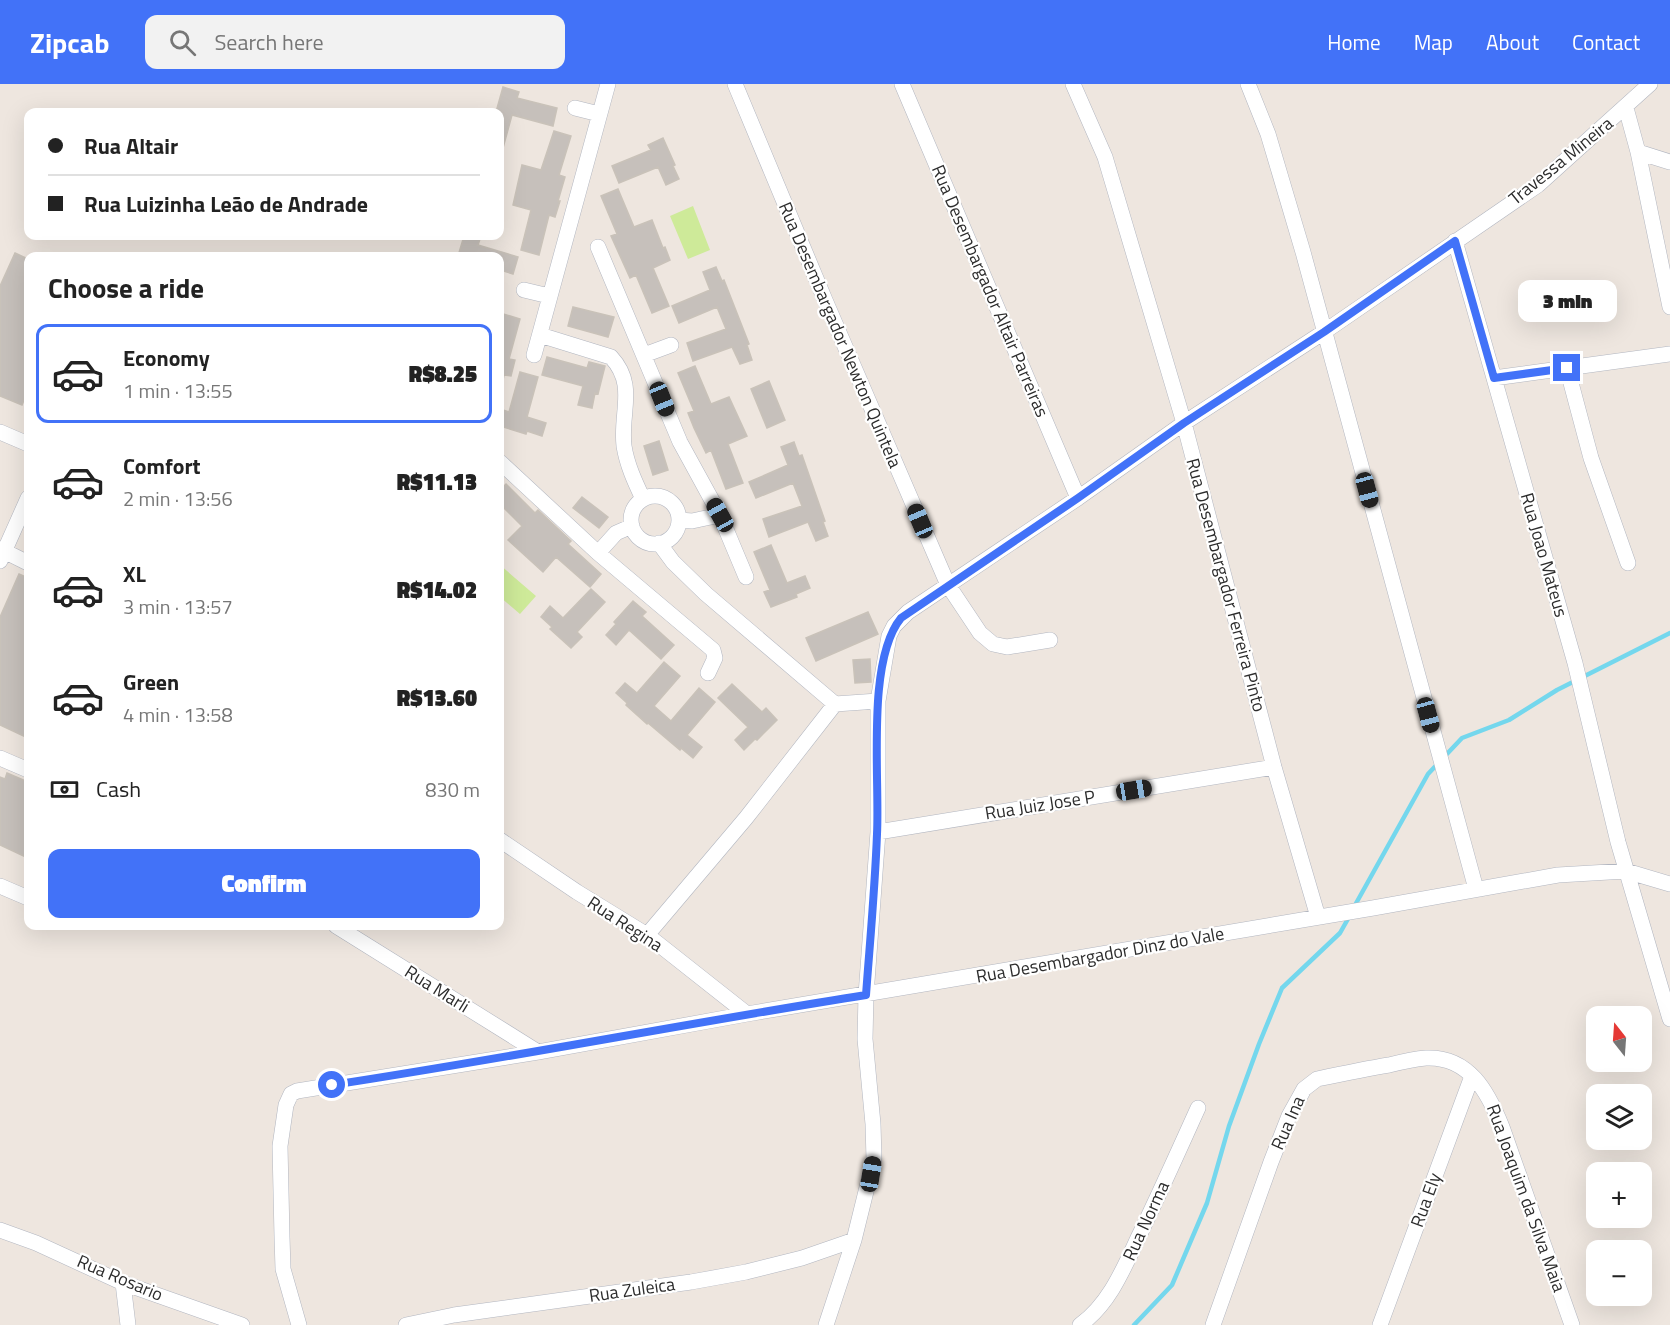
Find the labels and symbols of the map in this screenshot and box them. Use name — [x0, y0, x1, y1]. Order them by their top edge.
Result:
street label: Travessa Mineira — [1503, 110, 1619, 211]
street label: Rua Desembargador Altair Parreiras — [925, 160, 1056, 421]
street label: Rua Desembargador Newton Quintela — [772, 198, 909, 472]
callout: 3 min — [1518, 281, 1616, 323]
route end — [1553, 354, 1580, 381]
car — [647, 379, 677, 419]
street label: Rua Desembargador Ferreira Pinto — [1180, 455, 1273, 715]
car — [1354, 470, 1380, 510]
street label: Rua Joao Mateus — [1514, 490, 1575, 620]
car — [703, 495, 737, 535]
car — [905, 501, 935, 541]
car — [1415, 695, 1441, 735]
car — [1115, 778, 1153, 802]
street label: Rua Juiz Jose P — [983, 782, 1097, 827]
street label: Rua Regina — [582, 889, 668, 958]
street label: Rua Desembargador Dinz do Vale — [974, 919, 1226, 990]
street label: Rua Marli — [400, 958, 475, 1019]
north arrow — [1586, 1006, 1652, 1072]
route start — [318, 1071, 345, 1098]
street label: Rua Ina — [1264, 1091, 1311, 1154]
street label: Rua Joaquim da Silva Maia — [1480, 1100, 1573, 1296]
car — [859, 1155, 883, 1193]
street label: Rua Ely — [1403, 1168, 1448, 1231]
street label: Rua Norma — [1115, 1176, 1176, 1265]
street label: Rua Rosario — [73, 1247, 167, 1308]
street label: Rua Zuleica — [587, 1270, 677, 1309]

